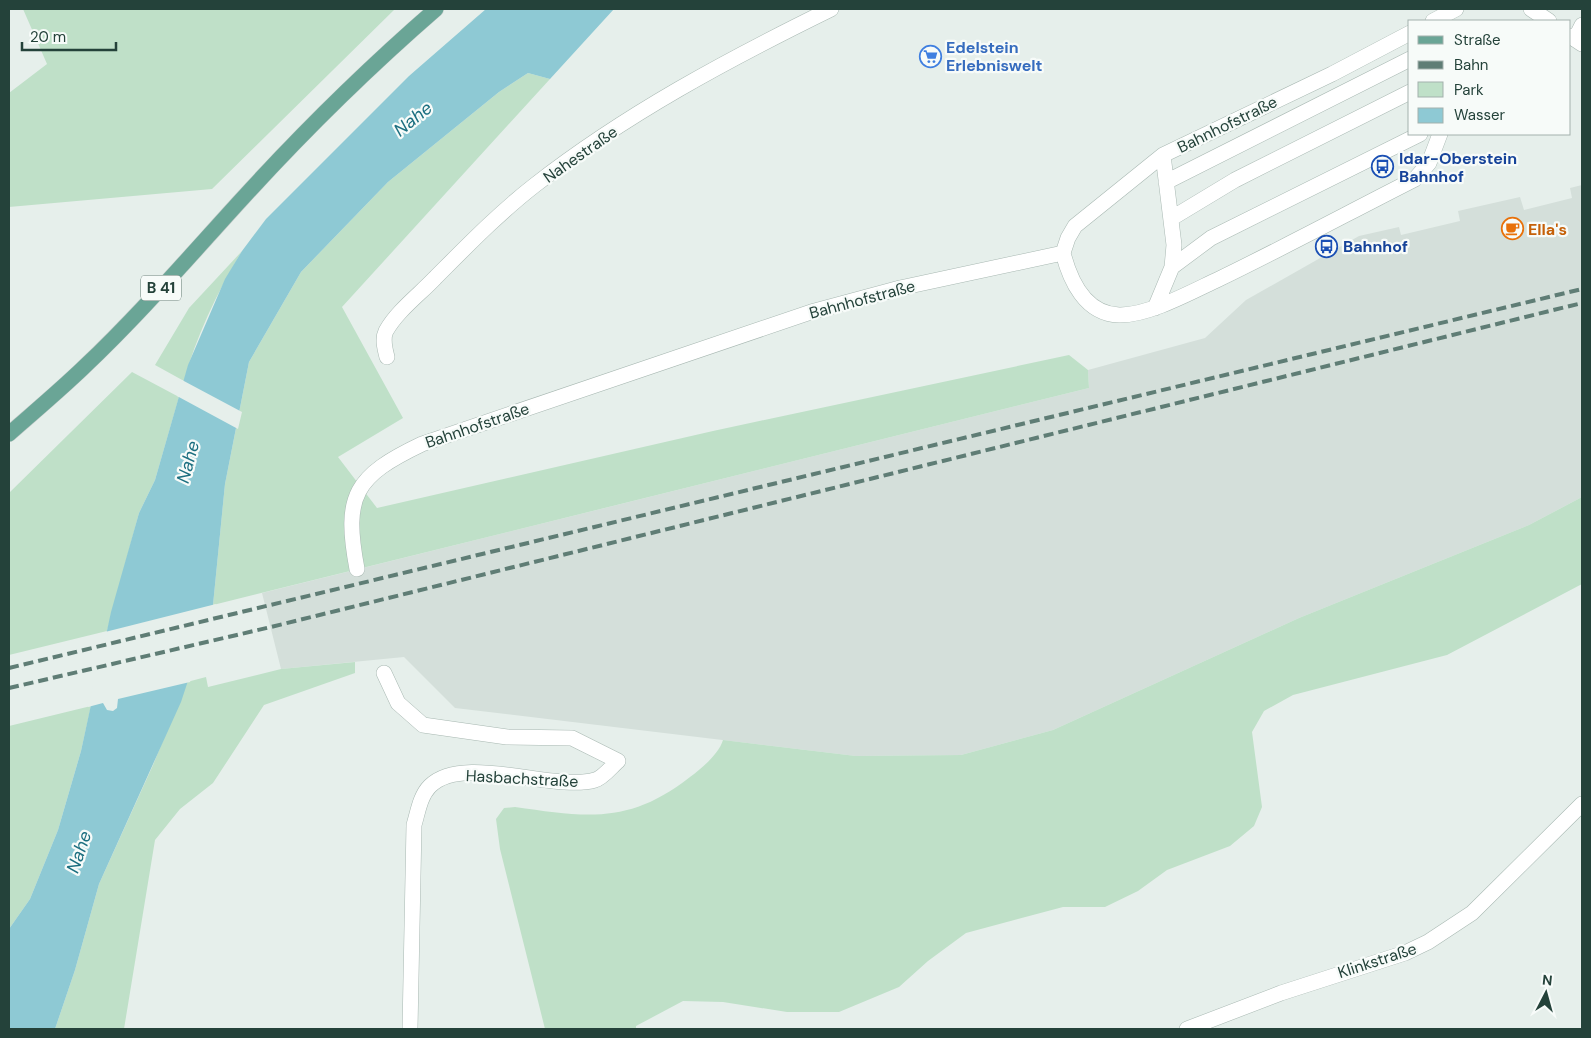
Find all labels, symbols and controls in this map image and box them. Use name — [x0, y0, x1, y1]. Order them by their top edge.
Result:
scale bar — [22, 20, 116, 52]
legend — [1408, 20, 1571, 135]
text: 20 m — [30, 27, 66, 47]
text: Straße — [1454, 30, 1501, 50]
place label: Edelstein Erlebniswelt — [946, 37, 1043, 76]
supermarket icon: Edelstein Erlebniswelt — [918, 44, 942, 68]
text: Bahn — [1454, 55, 1488, 75]
text: Park — [1454, 80, 1484, 100]
street label: Bahnhofstraße — [1174, 91, 1281, 158]
water label: Nahe — [389, 96, 437, 142]
text: Wasser — [1454, 105, 1506, 125]
street label: Nahestraße — [539, 121, 622, 188]
place label: Idar-Oberstein Bahnhof — [1399, 148, 1517, 187]
bus stop icon: Idar-Oberstein Bahnhof — [1371, 155, 1395, 179]
cafe icon: Ella's — [1500, 217, 1524, 241]
place label: Ella's — [1528, 219, 1567, 240]
bus stop icon: Bahnhof — [1315, 234, 1339, 258]
place label: Bahnhof — [1343, 236, 1408, 257]
street label: Bahnhofstraße — [807, 275, 917, 324]
road number: B 41 — [141, 276, 181, 300]
street label: Bahnhofstraße — [422, 398, 532, 453]
water label: Nahe — [171, 438, 205, 486]
street label: Hasbachstraße — [465, 765, 579, 792]
water label: Nahe — [61, 828, 97, 876]
street label: Klinkstraße — [1335, 938, 1419, 983]
north arrow — [1521, 968, 1571, 1018]
text: N — [1541, 971, 1553, 990]

